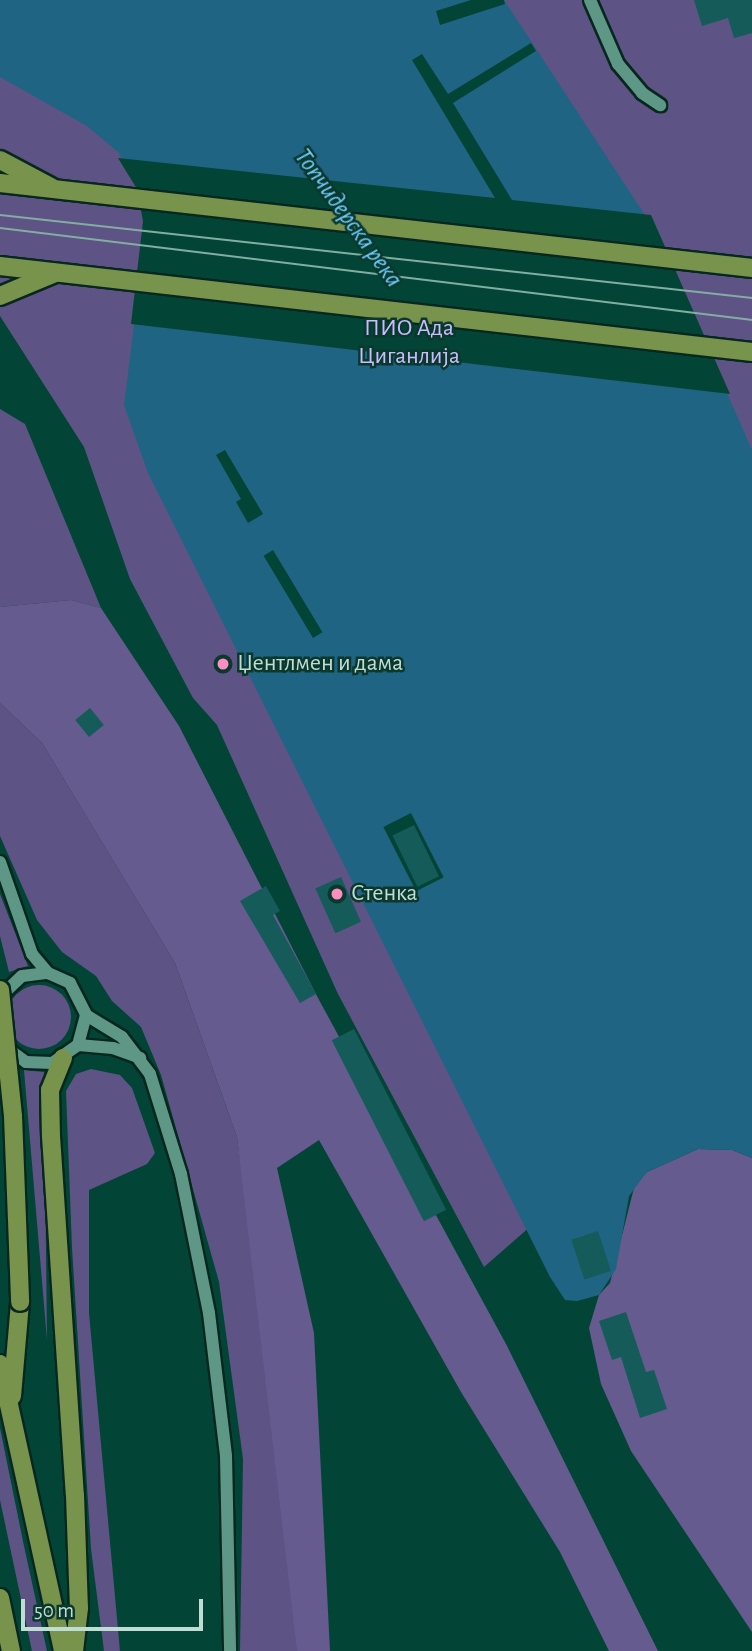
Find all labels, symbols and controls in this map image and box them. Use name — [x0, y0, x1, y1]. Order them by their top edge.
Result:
water label: Топчидерска река — [287, 142, 409, 294]
park label: ПИО Ада Циганлија — [358, 315, 460, 371]
place label: Џентлмен и дама — [237, 650, 403, 678]
marker: Џентлмен и дама — [215, 656, 231, 672]
place label: Стенка — [351, 880, 418, 908]
marker: Стенка — [329, 886, 345, 902]
scale bar — [24, 1584, 206, 1628]
text: 50 m — [34, 1600, 74, 1621]

